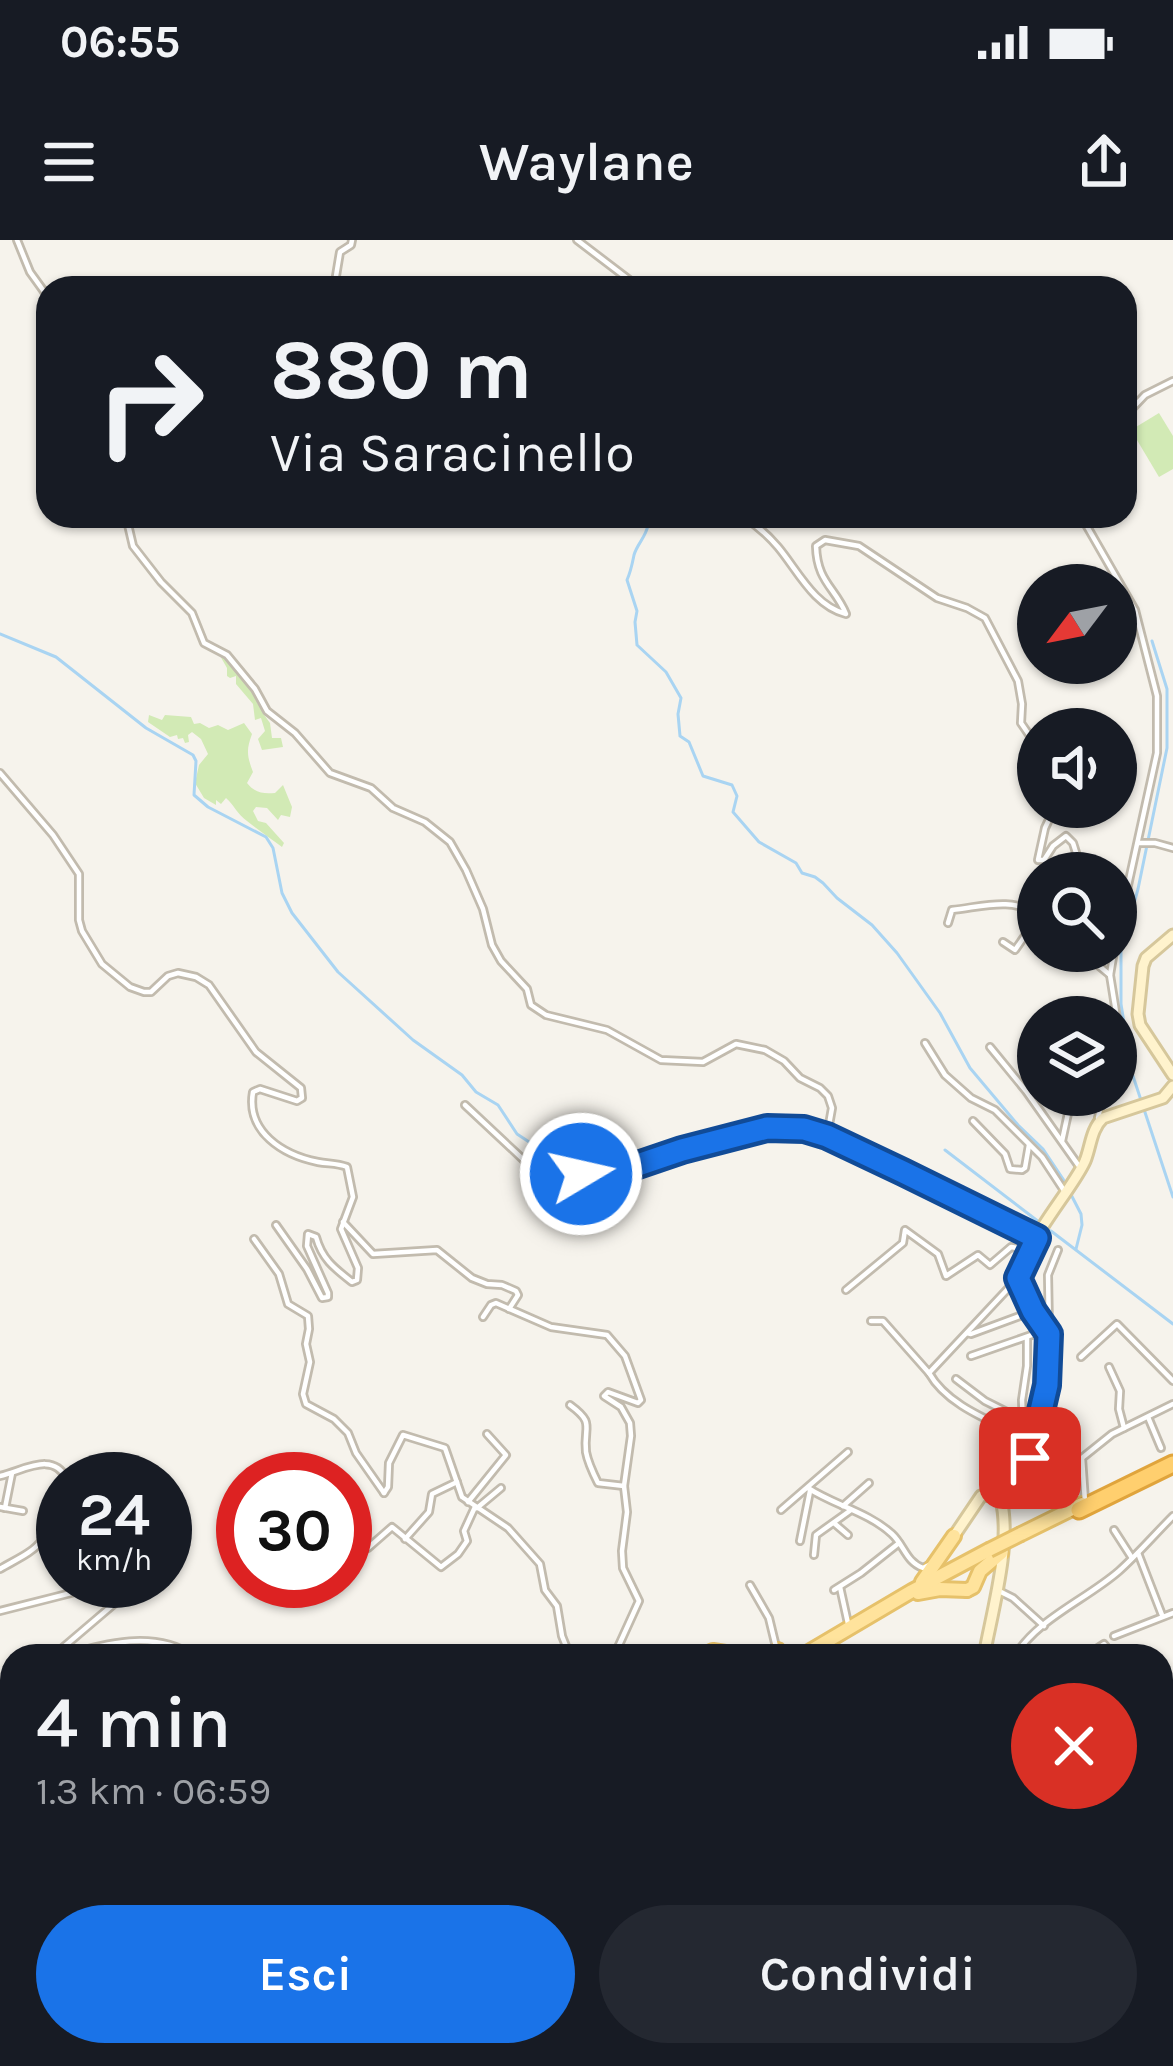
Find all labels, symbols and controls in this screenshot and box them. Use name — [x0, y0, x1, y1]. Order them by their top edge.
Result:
text: 06:55 — [60, 16, 180, 68]
icon: menu — [36, 129, 102, 195]
icon: share — [1071, 129, 1137, 195]
text: Waylane — [479, 130, 694, 194]
text: 880 m — [270, 321, 533, 419]
icon: right — [72, 324, 228, 480]
text: Via Saracinello — [270, 421, 635, 485]
north arrow — [1017, 564, 1137, 684]
map controls — [1017, 564, 1137, 1116]
button: sound — [1017, 708, 1137, 828]
button: search — [1017, 852, 1137, 972]
button: layers — [1017, 996, 1137, 1116]
position arrow — [518, 1111, 644, 1237]
pin — [979, 1407, 1081, 1509]
icon: arrive — [997, 1425, 1063, 1491]
speed limit sign: 30 — [216, 1452, 372, 1608]
text: 24 — [78, 1480, 150, 1550]
text: km/h — [76, 1542, 152, 1578]
text: 4 min — [36, 1681, 232, 1765]
button: close — [1011, 1683, 1137, 1809]
text: 1.3 km · 06:59 — [36, 1768, 271, 1814]
button: Esci — [36, 1905, 575, 2043]
button: Condividi — [599, 1905, 1137, 2043]

